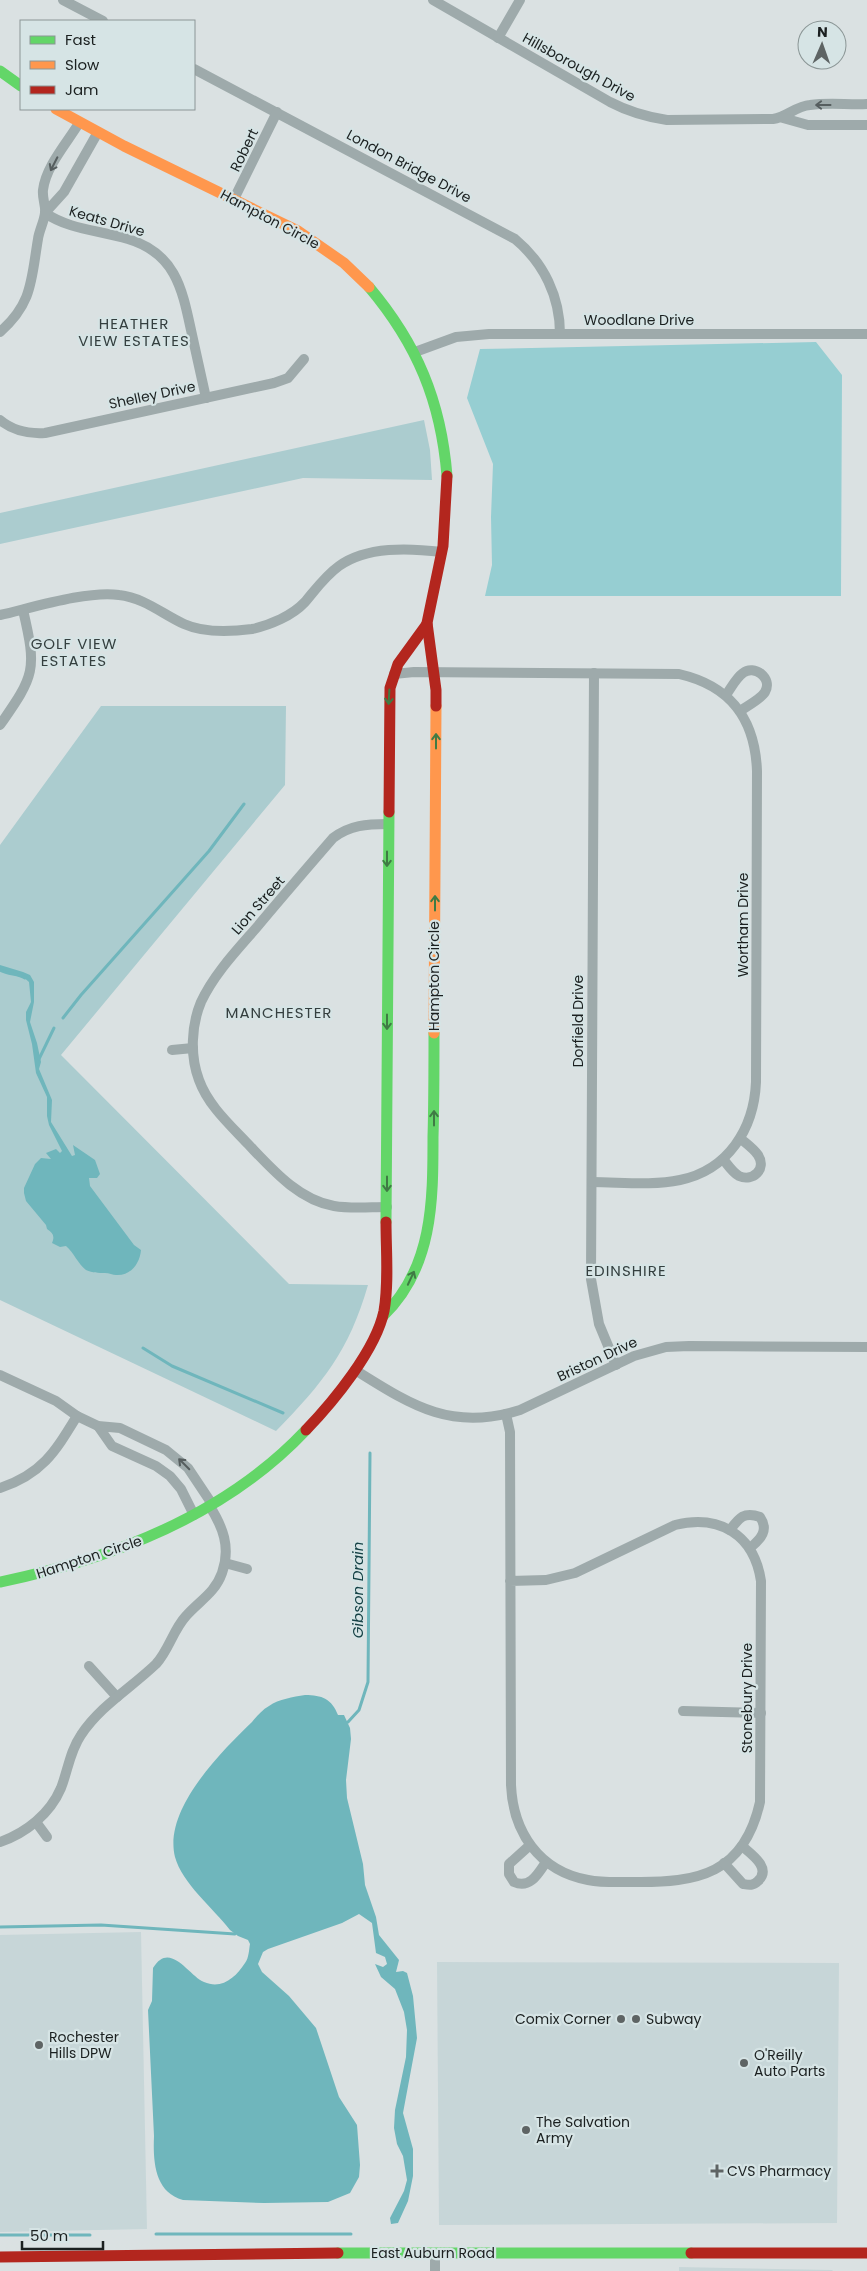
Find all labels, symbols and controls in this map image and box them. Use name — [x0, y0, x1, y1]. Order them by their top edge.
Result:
legend — [20, 20, 195, 110]
north arrow — [797, 20, 847, 70]
text: N — [817, 22, 828, 42]
street label: Hillsborough Drive — [519, 28, 639, 106]
text: Fast — [65, 29, 96, 50]
text: Slow — [65, 54, 100, 75]
text: Jam — [65, 79, 99, 100]
one-way arrow — [816, 100, 832, 110]
street label: Robert — [225, 125, 263, 175]
street label: London Bridge Drive — [343, 125, 475, 208]
one-way arrow — [49, 156, 58, 171]
street label: Hampton Circle — [217, 184, 323, 254]
street label: Keats Drive — [67, 201, 147, 241]
street label: Woodlane Drive — [584, 310, 695, 330]
district label: HEATHER VIEW ESTATES — [78, 313, 190, 351]
street label: Shelley Drive — [107, 376, 197, 414]
district label: GOLF VIEW ESTATES — [31, 633, 117, 671]
one-way arrow — [385, 688, 394, 704]
one-way arrow — [431, 733, 441, 750]
one-way arrow — [382, 850, 392, 867]
street label: Lion Street — [227, 871, 289, 939]
street label: Wortham Drive — [733, 872, 753, 977]
one-way arrow — [430, 896, 440, 912]
street label: Hampton Circle — [424, 921, 444, 1031]
street label: Dorfield Drive — [568, 974, 588, 1067]
district label: MANCHESTER — [226, 1002, 332, 1023]
one-way arrow — [382, 1013, 392, 1029]
one-way arrow — [429, 1111, 439, 1127]
one-way arrow — [382, 1176, 392, 1192]
district label: EDINSHIRE — [585, 1260, 667, 1281]
one-way arrow — [407, 1271, 417, 1286]
street label: Briston Drive — [554, 1332, 641, 1386]
one-way arrow — [177, 1458, 190, 1470]
street label: Hampton Circle — [34, 1530, 145, 1583]
water label: Gibson Drain — [347, 1542, 368, 1638]
street label: Stonebury Drive — [737, 1643, 757, 1753]
place label: Comix Corner — [515, 2009, 611, 2029]
place label: Subway — [646, 2009, 702, 2029]
marker: Comix Corner — [615, 2013, 627, 2025]
marker: Subway — [630, 2013, 642, 2025]
place label: Rochester Hills DPW — [49, 2027, 119, 2063]
marker: Rochester Hills DPW — [33, 2039, 45, 2051]
place label: O'Reilly Auto Parts — [754, 2045, 825, 2081]
marker: O'Reilly Auto Parts — [738, 2057, 750, 2069]
place label: The Salvation Army — [536, 2112, 630, 2148]
marker: The Salvation Army — [520, 2124, 532, 2136]
place label: CVS Pharmacy — [727, 2161, 831, 2181]
marker: CVS Pharmacy — [711, 2165, 723, 2177]
scale bar — [22, 2218, 104, 2250]
text: 50 m — [30, 2225, 68, 2246]
street label: East Auburn Road — [371, 2243, 495, 2263]

